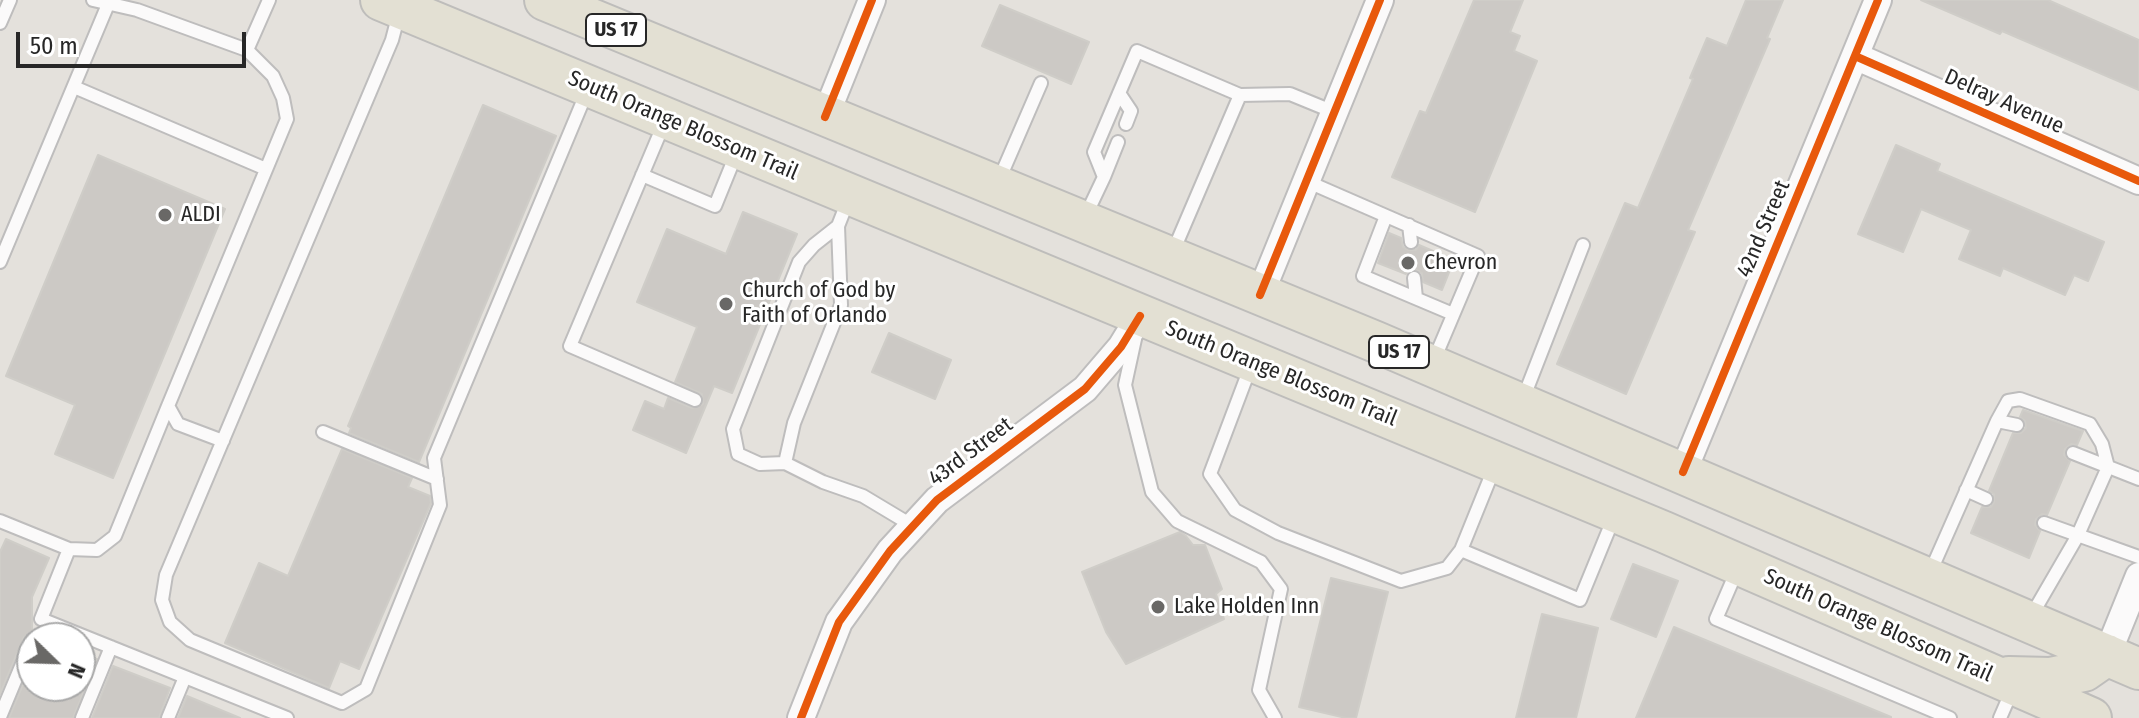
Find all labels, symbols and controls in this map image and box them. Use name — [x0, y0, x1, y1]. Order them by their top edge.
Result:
road number: US 17 — [586, 14, 646, 46]
scale bar — [20, 16, 250, 66]
text: 50 m — [30, 32, 78, 60]
street label: Delray Avenue — [1940, 64, 2068, 140]
street label: South Orange Blossom Trail — [564, 66, 802, 186]
street label: 42nd Street — [1732, 177, 1796, 281]
place label: ALDI — [181, 202, 221, 228]
marker: ALDI — [156, 206, 174, 224]
place label: Chevron — [1424, 250, 1497, 276]
marker: Chevron — [1399, 254, 1417, 272]
place label: Church of God by Faith of Orlando — [742, 278, 895, 330]
marker: Church of God by Faith of Orlando — [717, 295, 735, 313]
street label: South Orange Blossom Trail — [1161, 315, 1401, 433]
road number: US 17 — [1369, 336, 1429, 368]
street label: 43rd Street — [924, 412, 1018, 492]
street label: South Orange Blossom Trail — [1760, 564, 1996, 688]
place label: Lake Holden Inn — [1174, 594, 1319, 620]
marker: Lake Holden Inn — [1149, 598, 1167, 616]
north arrow — [16, 622, 96, 702]
text: N — [62, 659, 92, 682]

